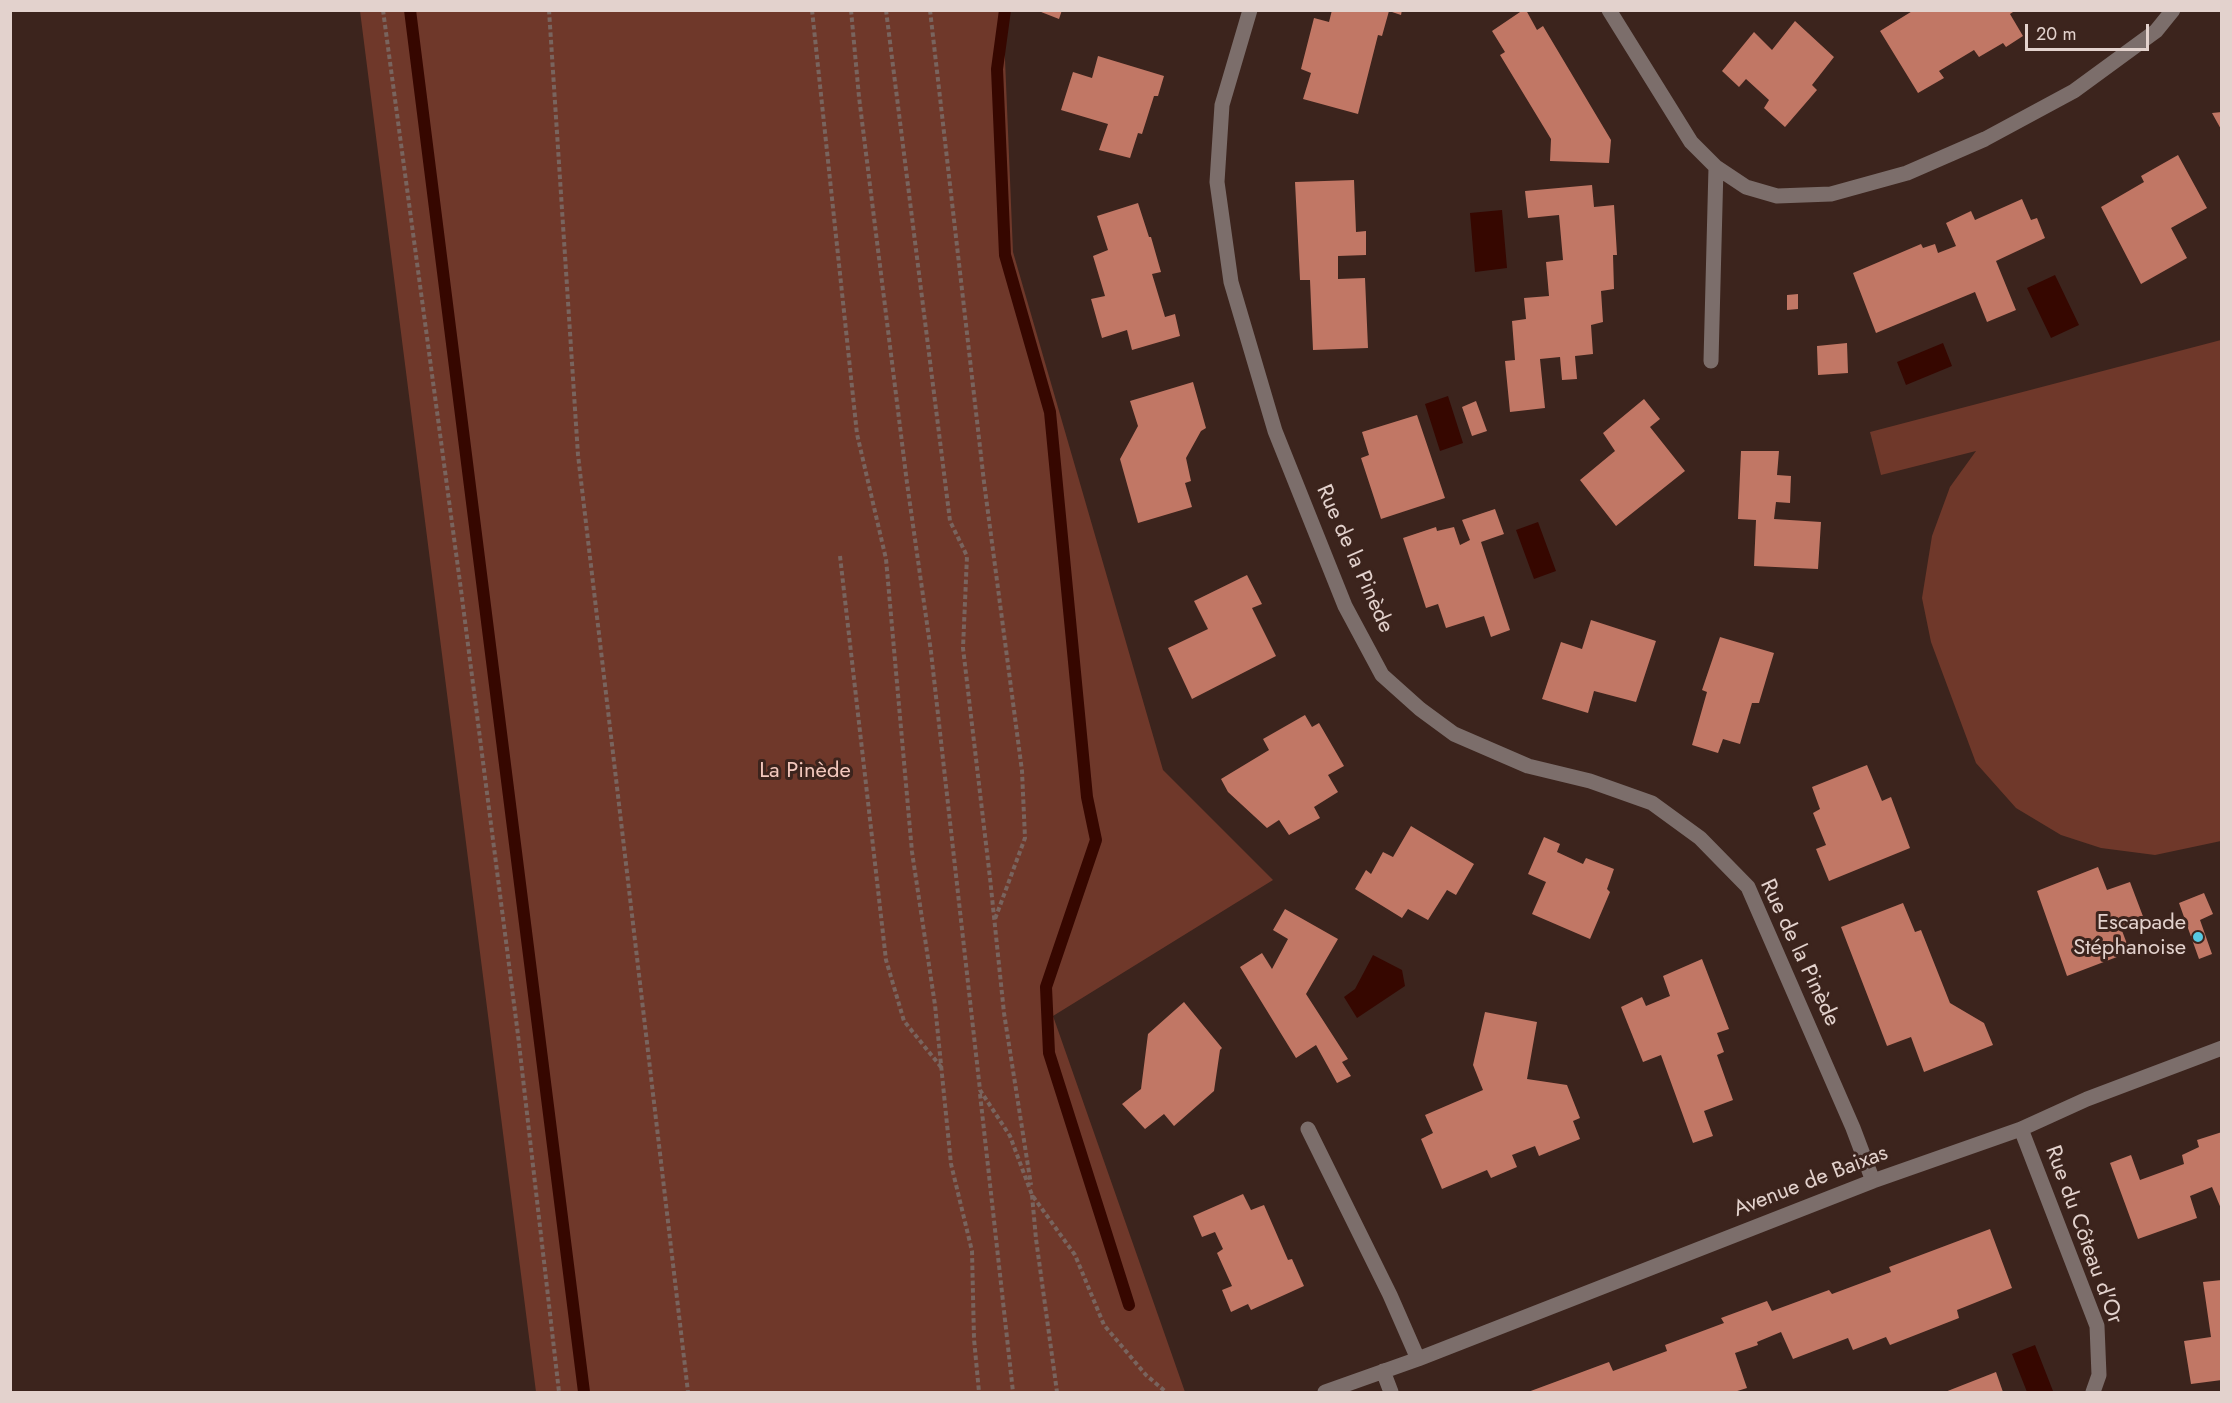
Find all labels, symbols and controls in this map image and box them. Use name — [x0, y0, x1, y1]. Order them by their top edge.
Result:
scale bar — [2028, 12, 2152, 50]
text: 20 m — [2036, 21, 2076, 47]
street label: Rue de la Pinède — [1310, 481, 1398, 637]
park label: La Pinède — [759, 759, 851, 785]
street label: Rue de la Pinède — [1753, 875, 1845, 1031]
place label: Escapade Stéphanoise — [2073, 911, 2186, 962]
marker: Escapade Stéphanoise — [2191, 930, 2205, 944]
street label: Avenue de Baixas — [1730, 1140, 1892, 1224]
street label: Rue du Côteau d'Or — [2038, 1142, 2128, 1328]

